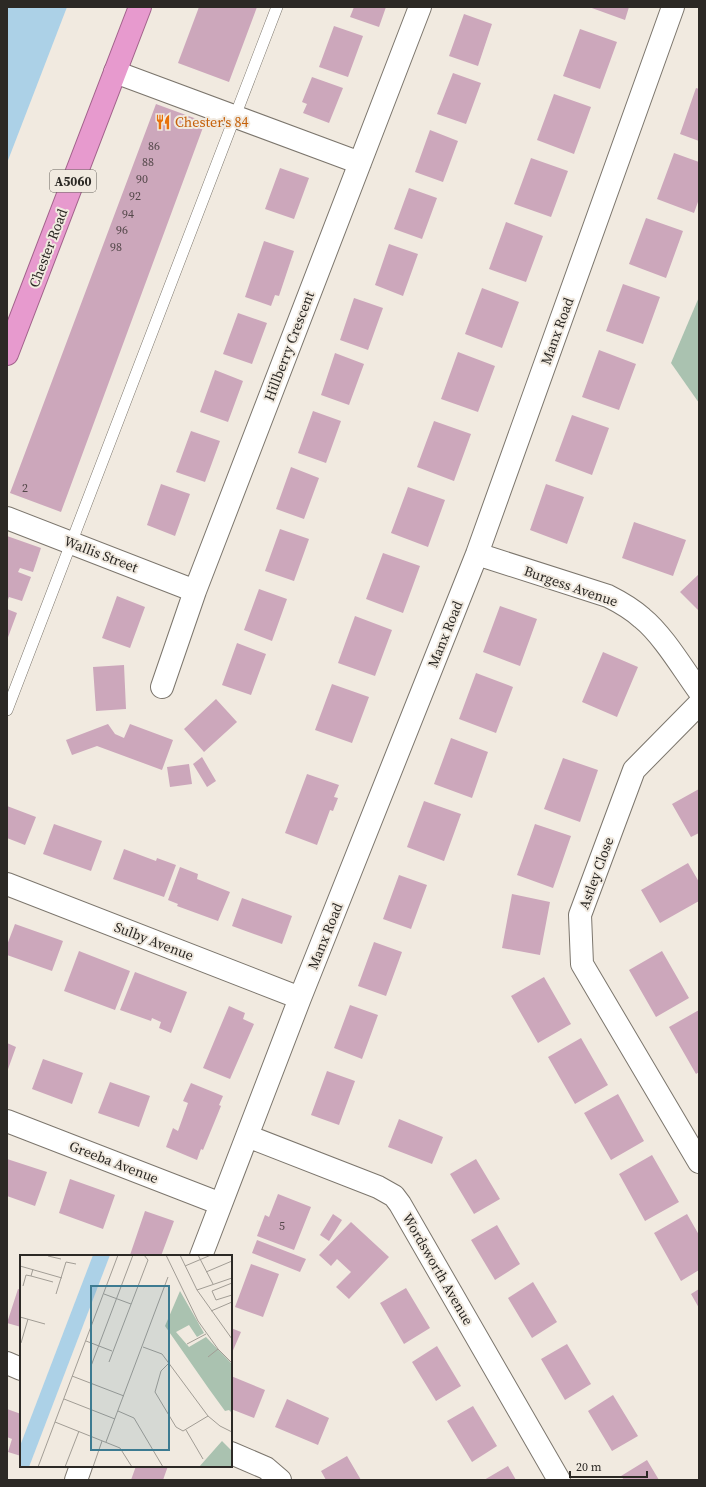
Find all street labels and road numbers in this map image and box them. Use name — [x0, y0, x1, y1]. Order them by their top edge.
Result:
road number: A5060 — [50, 170, 96, 192]
street label: Chester Road — [24, 206, 72, 290]
street label: Hillberry Crescent — [259, 288, 319, 404]
street label: Manx Road — [536, 295, 578, 367]
street label: Wallis Street — [61, 531, 141, 577]
street label: Burgess Avenue — [521, 561, 621, 611]
street label: Manx Road — [423, 598, 467, 670]
street label: Astley Close — [574, 834, 618, 912]
street label: Manx Road — [303, 900, 347, 972]
street label: Sulby Avenue — [111, 917, 197, 965]
street label: Greeba Avenue — [67, 1136, 161, 1188]
street label: Wordsworth Avenue — [398, 1209, 478, 1329]

